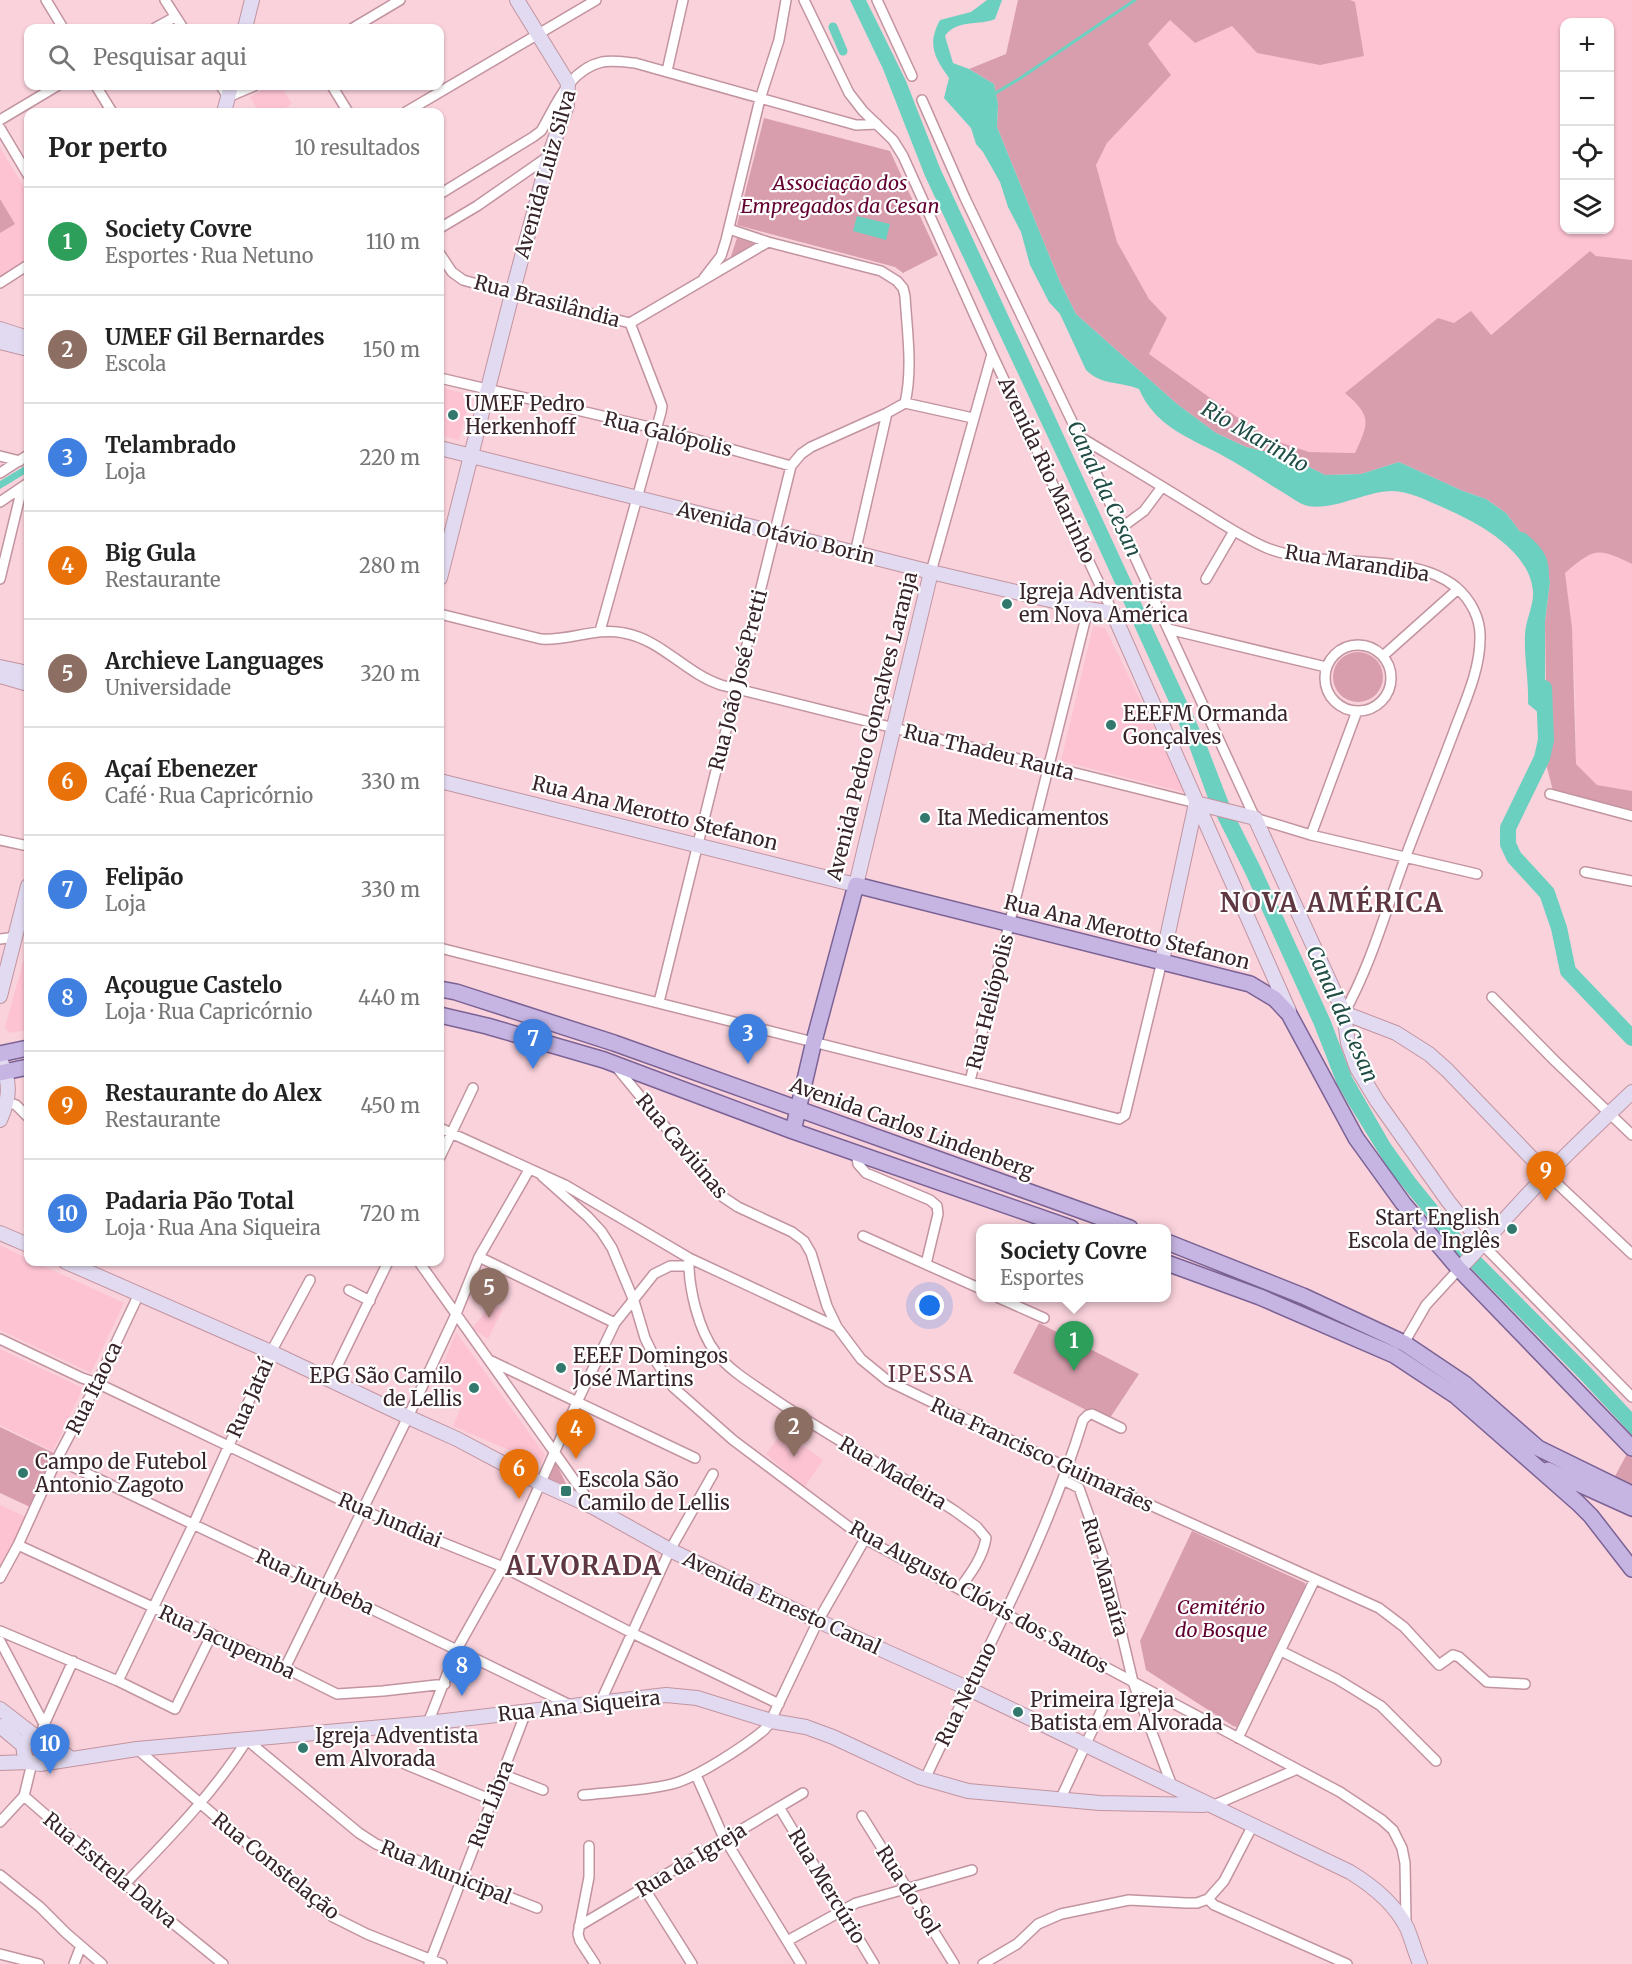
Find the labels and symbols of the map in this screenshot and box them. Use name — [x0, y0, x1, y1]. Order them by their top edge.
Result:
street label: Avenida Luiz Silva — [508, 86, 581, 262]
park label: Associação dos Empregados da Cesan — [740, 170, 940, 218]
street label: Rua Brasilândia — [471, 269, 623, 332]
street label: Avenida Rio Marinho — [993, 372, 1102, 567]
place label: UMEF Pedro Herkenhoff — [465, 391, 585, 439]
water label: Rio Marinho — [1197, 395, 1314, 478]
street label: Rua Galópolis — [601, 405, 735, 462]
marker: UMEF Pedro Herkenhoff — [446, 408, 460, 422]
water label: Canal da Cesan — [1061, 416, 1148, 561]
street label: Avenida Otávio Borin — [673, 496, 878, 569]
street label: Rua Marandiba — [1283, 539, 1432, 586]
street label: Avenida Pedro Gonçalves Laranja — [821, 568, 922, 884]
place label: Igreja Adventista em Nova América — [1019, 579, 1188, 627]
street label: Rua João José Pretti — [703, 587, 772, 773]
marker: Igreja Adventista em Nova América — [1000, 597, 1014, 611]
place label: EEEFM Ormanda Gonçalves — [1123, 701, 1288, 749]
street label: Rua Thadeu Rauta — [901, 718, 1077, 785]
marker: EEEFM Ormanda Gonçalves — [1104, 718, 1118, 732]
street label: Rua Ana Merotto Stefanon — [530, 770, 781, 855]
place label: Ita Medicamentos — [937, 805, 1109, 830]
marker: Ita Medicamentos — [918, 811, 932, 825]
district label: NOVA AMÉRICA — [1220, 885, 1444, 919]
street label: Rua Ana Merotto Stefanon — [1002, 889, 1253, 974]
street label: Rua Heliópolis — [961, 931, 1018, 1072]
water label: Canal da Cesan — [1300, 941, 1385, 1086]
pin: 3 — [728, 1014, 768, 1064]
pin: 7 — [514, 1020, 552, 1069]
street label: Avenida Carlos Lindenberg — [786, 1071, 1038, 1183]
street label: Rua Caviúnas — [631, 1088, 734, 1203]
pin: 9 — [1526, 1152, 1566, 1201]
place label: Start English Escola de Inglês — [1348, 1205, 1500, 1253]
marker: Start English Escola de Inglês — [1505, 1222, 1519, 1236]
pin: 5 — [470, 1268, 508, 1318]
your location — [915, 1291, 944, 1320]
pin: 1 — [1054, 1322, 1094, 1371]
street label: Rua Itaoca — [60, 1337, 127, 1438]
place label: EEEF Domingos José Martins — [572, 1343, 728, 1391]
street label: Rua Jataí — [221, 1354, 278, 1441]
district label: IPESSA — [888, 1360, 974, 1388]
marker: EEEF Domingos José Martins — [554, 1361, 568, 1375]
place label: EPG São Camilo de Lellis — [309, 1363, 462, 1411]
marker: EPG São Camilo de Lellis — [467, 1381, 481, 1395]
street label: Rua Francisco Guimarães — [927, 1392, 1157, 1517]
pin: 2 — [774, 1408, 814, 1457]
pin: 4 — [556, 1410, 596, 1459]
street label: Rua Madeira — [835, 1431, 952, 1515]
place label: Campo de Futebol Antonio Zagoto — [34, 1449, 207, 1497]
pin: 6 — [500, 1450, 538, 1499]
marker: Campo de Futebol Antonio Zagoto — [16, 1466, 30, 1480]
place label: Escola São Camilo de Lellis — [578, 1467, 730, 1515]
marker: Escola São Camilo de Lellis — [559, 1484, 573, 1498]
street label: Rua Jundiai — [335, 1487, 446, 1553]
street label: Rua Augusto Clóvis dos Santos — [845, 1515, 1113, 1678]
street label: Rua Manaíra — [1077, 1515, 1134, 1639]
street label: Rua Jurubeba — [252, 1543, 379, 1620]
street label: Avenida Ernesto Canal — [678, 1545, 885, 1659]
district label: ALVORADA — [505, 1549, 662, 1582]
park label: Cemitério do Bosque — [1175, 1594, 1267, 1642]
street label: Rua Jacupemba — [155, 1599, 300, 1684]
street label: Rua Netuno — [930, 1637, 1002, 1750]
pin: 8 — [442, 1646, 482, 1696]
street label: Rua Ana Siqueira — [497, 1685, 662, 1726]
place label: Primeira Igreja Batista em Alvorada — [1030, 1687, 1223, 1735]
marker: Primeira Igreja Batista em Alvorada — [1011, 1705, 1025, 1719]
place label: Igreja Adventista em Alvorada — [315, 1723, 478, 1771]
pin: 10 — [31, 1724, 70, 1774]
marker: Igreja Adventista em Alvorada — [296, 1741, 310, 1755]
street label: Rua Libra — [462, 1756, 519, 1851]
street label: Rua Estrela Dalva — [38, 1806, 182, 1933]
street label: Rua Constelação — [208, 1807, 345, 1925]
street label: Rua da Igreja — [631, 1817, 751, 1902]
street label: Rua Mercúrio — [783, 1824, 872, 1948]
street label: Rua Municipal — [377, 1834, 515, 1909]
street label: Rua do Sol — [871, 1841, 946, 1939]

